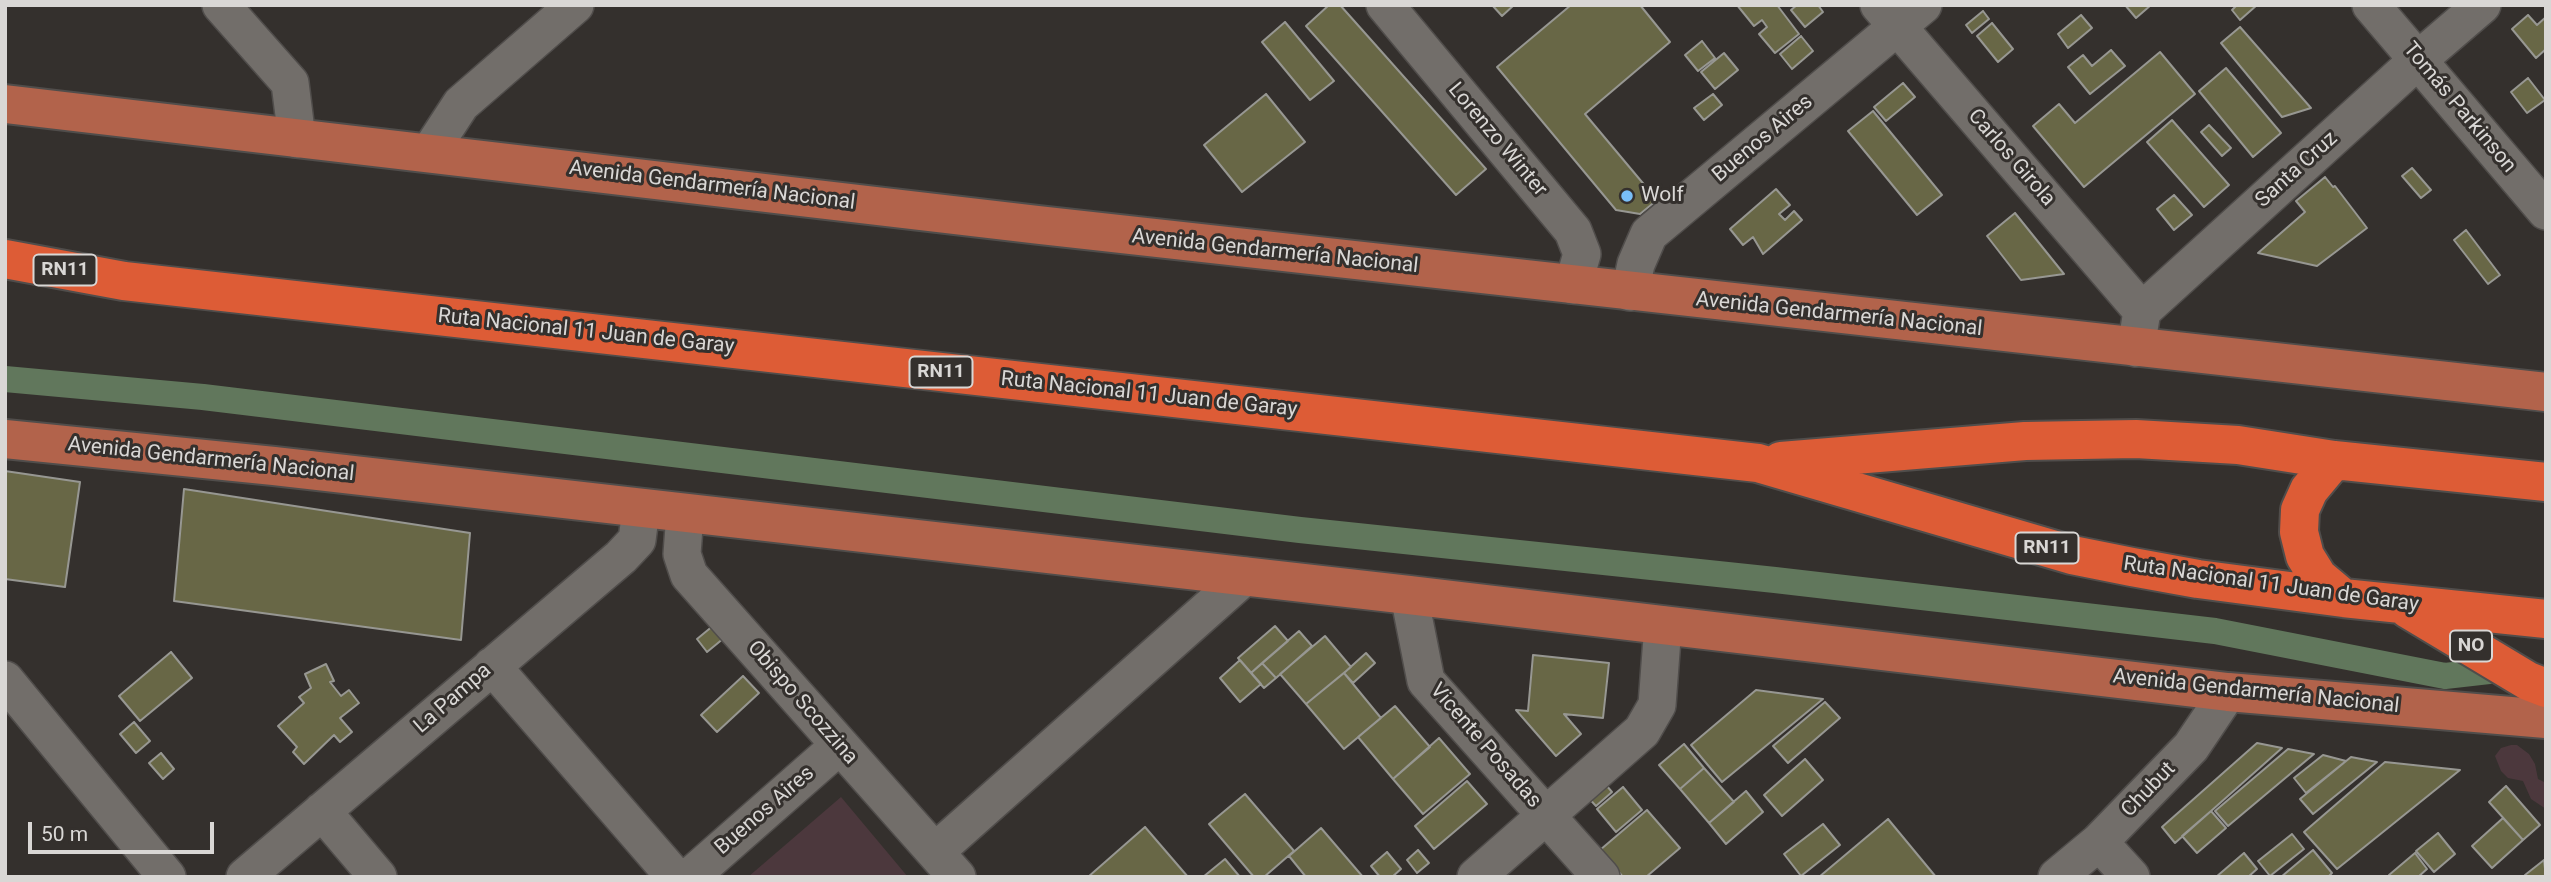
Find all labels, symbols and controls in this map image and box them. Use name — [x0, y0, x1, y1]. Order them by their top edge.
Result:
street label: Tomás Parkinson — [2397, 38, 2521, 178]
street label: Lorenzo Winter — [1442, 78, 1552, 202]
street label: Buenos Aires — [1708, 90, 1818, 188]
street label: Carlos Girola — [1962, 104, 2060, 212]
street label: Santa Cruz — [2251, 127, 2343, 213]
street label: Avenida Gendarmería Nacional — [568, 156, 856, 216]
place label: Wolf — [1641, 183, 1684, 209]
marker: Wolf — [1619, 188, 1635, 204]
street label: Avenida Gendarmería Nacional — [1130, 224, 1420, 280]
road number: RN11 — [34, 254, 96, 286]
street label: Avenida Gendarmería Nacional — [1694, 287, 1984, 343]
street label: Ruta Nacional 11 Juan de Garay — [437, 304, 735, 360]
road number: RN11 — [909, 356, 972, 388]
street label: Ruta Nacional 11 Juan de Garay — [1000, 367, 1298, 423]
street label: Avenida Gendarmería Nacional — [66, 432, 356, 488]
road number: RN11 — [2016, 533, 2078, 564]
street label: Ruta Nacional 11 Juan de Garay — [2122, 552, 2420, 618]
road number: NO — [2450, 631, 2492, 662]
street label: Obispo Scozzina — [742, 636, 862, 770]
street label: La Pampa — [409, 659, 497, 739]
street label: Avenida Gendarmería Nacional — [2111, 664, 2401, 720]
street label: Vicente Posadas — [1424, 679, 1546, 813]
street label: Chubut — [2117, 757, 2181, 823]
street label: Buenos Aires — [710, 761, 820, 861]
scale bar — [32, 808, 217, 852]
text: 50 m — [41, 822, 88, 846]

